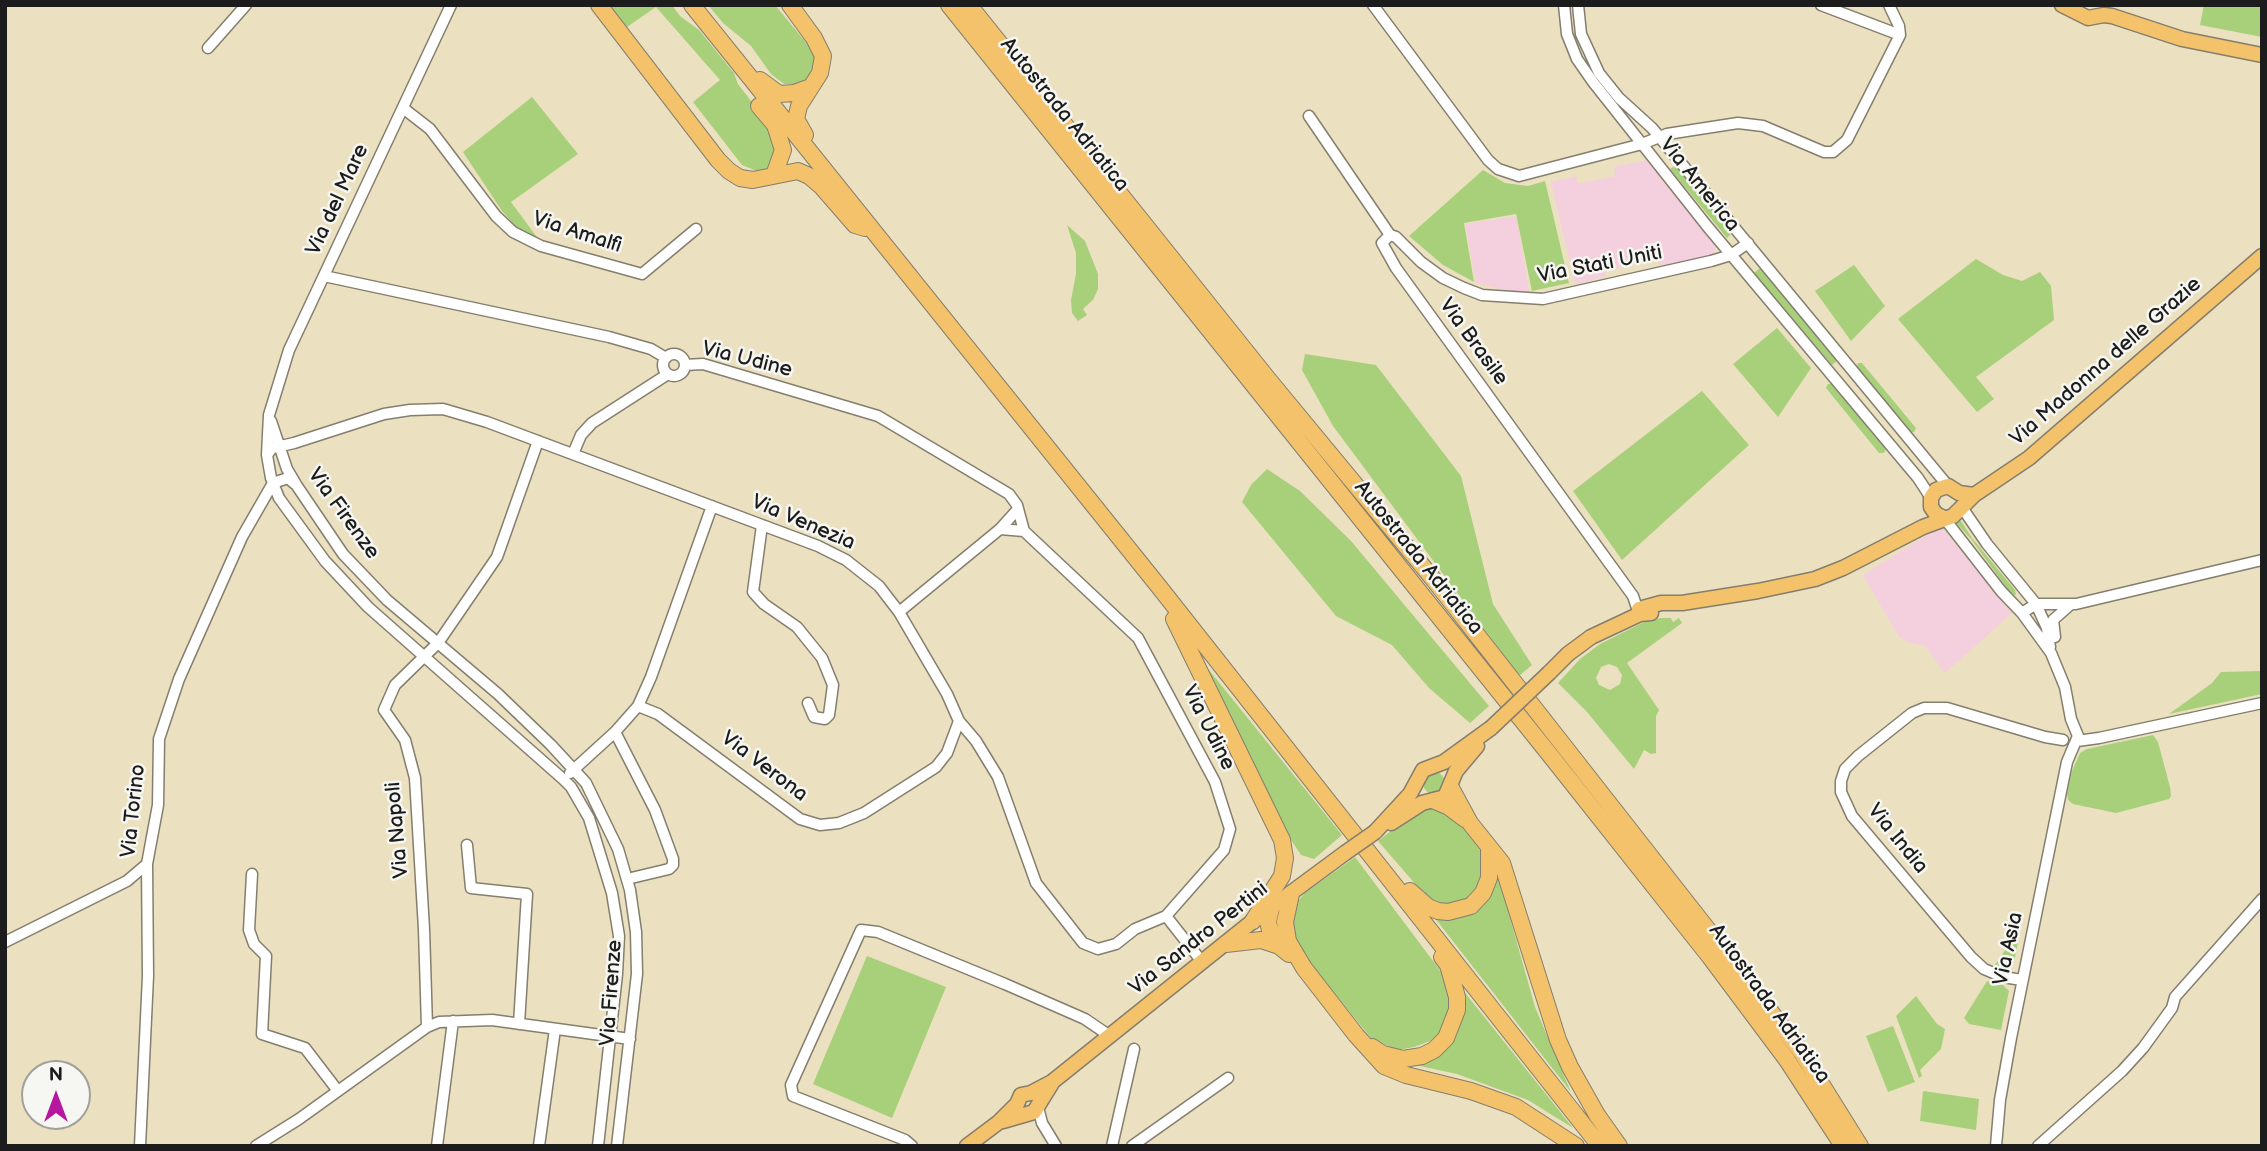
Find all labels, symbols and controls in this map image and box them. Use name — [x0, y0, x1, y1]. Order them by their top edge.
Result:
street label: Autostrada Adriatica — [994, 33, 1134, 197]
street label: Via America — [1653, 133, 1745, 237]
street label: Via del Mare — [301, 140, 375, 260]
street label: Via Amalfi — [529, 207, 625, 259]
street label: Via Stati Uniti — [1536, 241, 1664, 289]
street label: Via Madonna delle Grazie — [2005, 272, 2207, 452]
street label: Via Brasile — [1433, 294, 1513, 390]
street label: Via Udine — [699, 337, 795, 383]
street label: Via Firenze — [302, 464, 384, 564]
street label: Autostrada Adriatica — [1348, 476, 1488, 640]
street label: Via Venezia — [747, 490, 859, 556]
street label: Via Udine — [1176, 681, 1240, 775]
street label: Via Verona — [716, 726, 812, 808]
street label: Via Torino — [117, 763, 151, 859]
street label: Via Napoli — [381, 781, 415, 879]
street label: Via India — [1861, 799, 1933, 879]
street label: Via Sandro Pertini — [1124, 877, 1274, 1001]
street label: Via Asia — [1989, 910, 2029, 988]
street label: Autostrada Adriatica — [1703, 919, 1835, 1089]
street label: Via Firenze — [596, 939, 628, 1047]
north arrow — [21, 1060, 91, 1130]
text: N — [49, 1064, 63, 1087]

